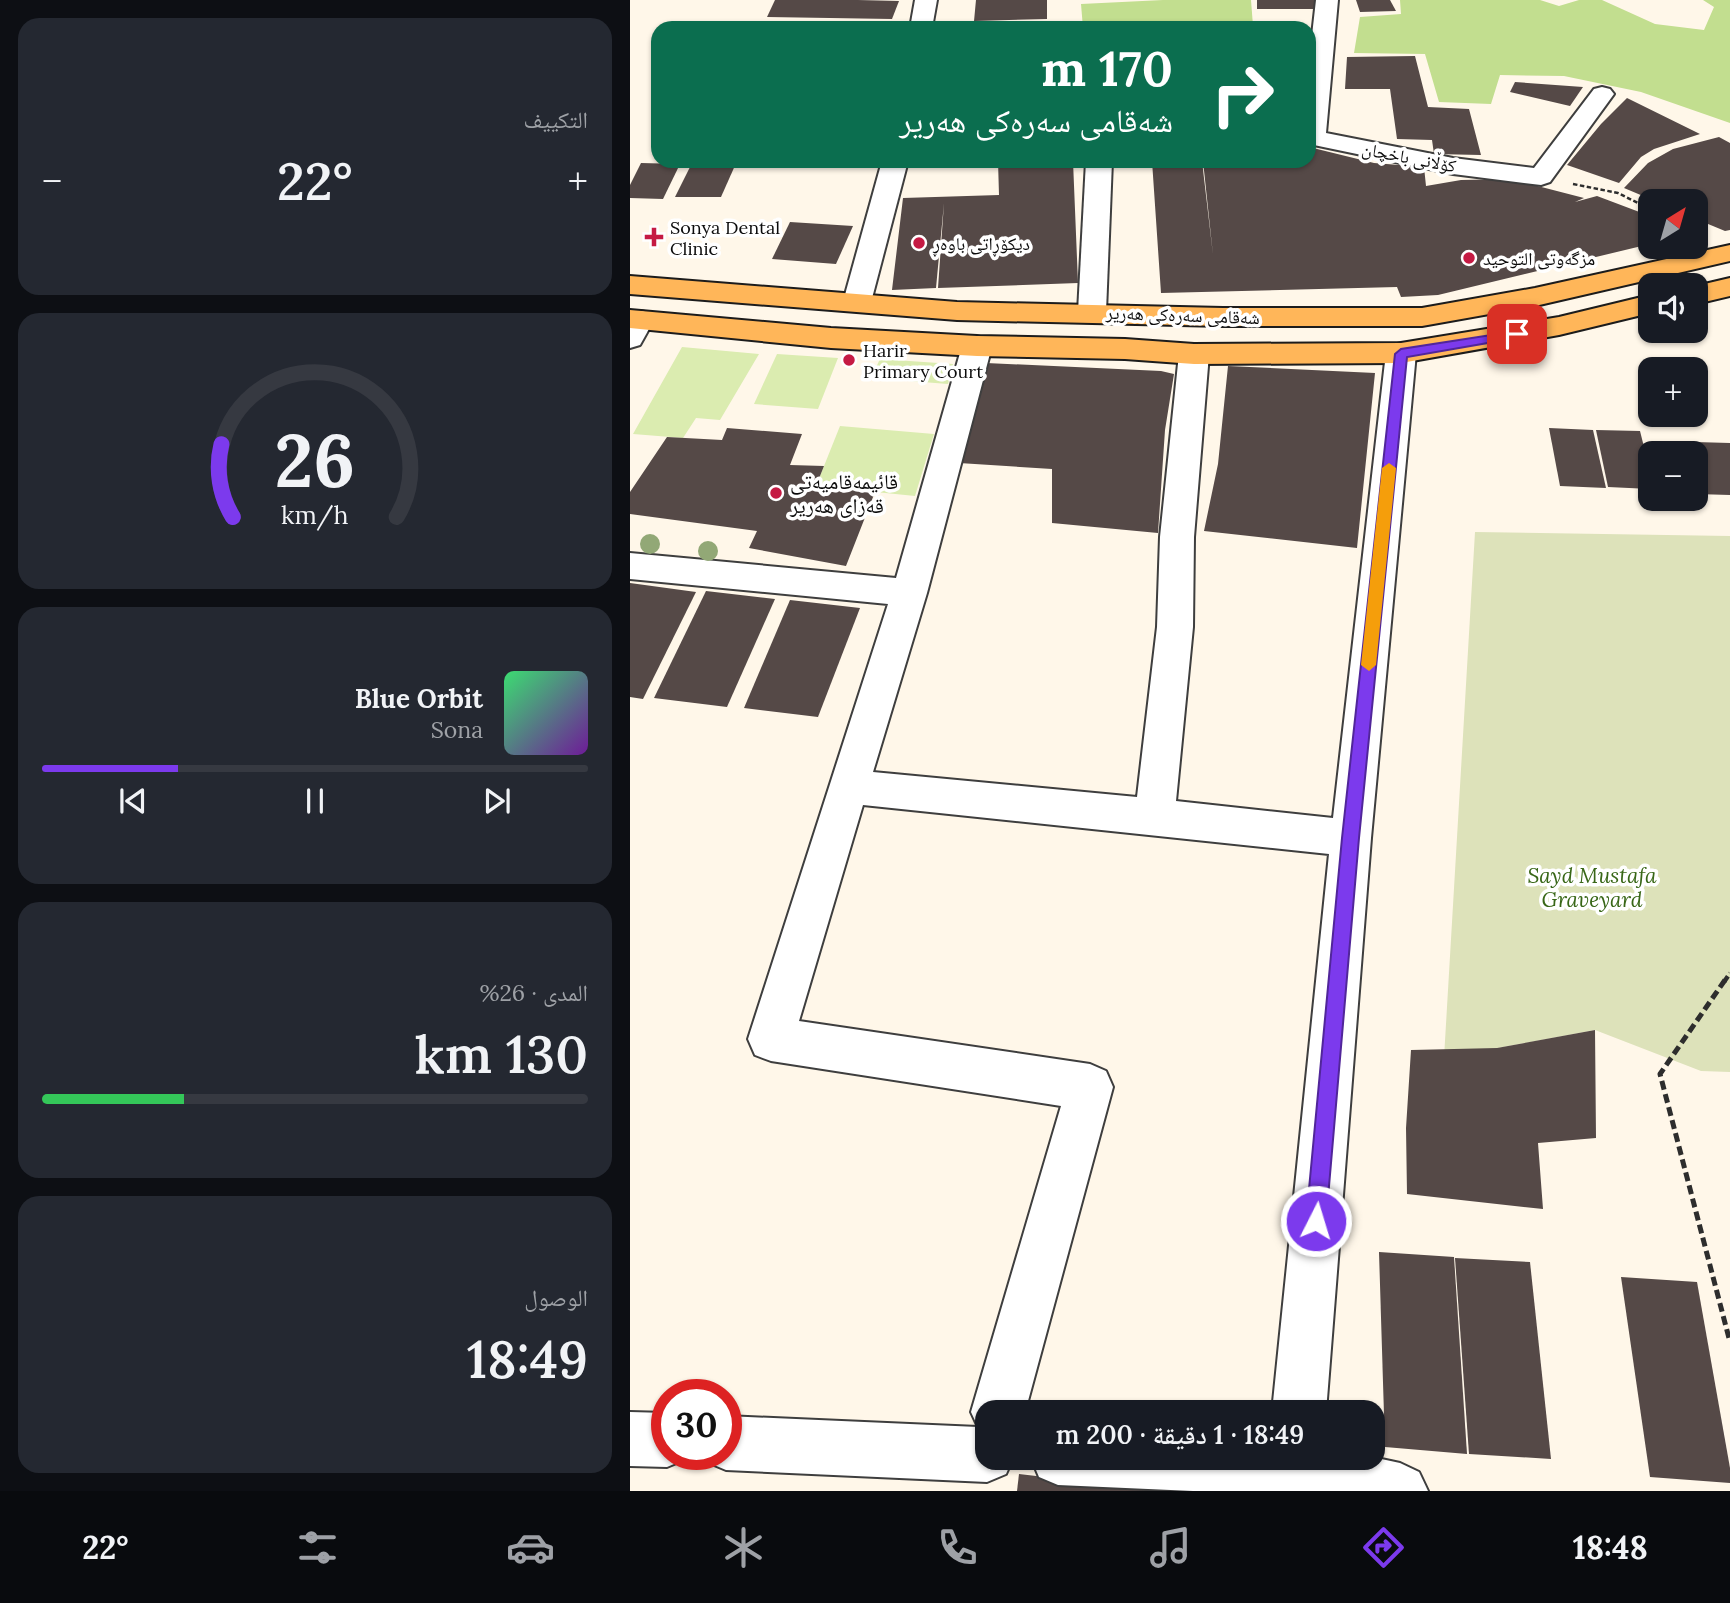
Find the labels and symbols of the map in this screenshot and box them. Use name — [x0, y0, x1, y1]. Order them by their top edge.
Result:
street label: کۆڵانی باخچان — [1360, 137, 1458, 177]
north arrow — [1638, 189, 1708, 259]
place label: Sonya Dental Clinic — [670, 216, 780, 260]
marker: Sonya Dental Clinic — [644, 227, 664, 247]
place label: دیکۆڕاتی باوەڕ — [932, 232, 1030, 257]
marker: دیکۆڕاتی باوەڕ — [911, 235, 927, 251]
place label: مزگەوتی التوحید — [1483, 247, 1595, 270]
marker: مزگەوتی التوحید — [1461, 250, 1477, 266]
street label: شەقامی سەرەکی هەریر — [1105, 301, 1260, 329]
pin — [1487, 304, 1547, 364]
place label: Harir Primary Court — [863, 339, 983, 383]
marker: Harir Primary Court — [841, 352, 857, 368]
place label: قائیمەقامیەتی قەزای هەریر — [789, 468, 898, 519]
marker: قائیمەقامیەتی قەزای هەریر — [768, 485, 784, 501]
park label: Sayd Mustafa Graveyard — [1527, 862, 1657, 913]
position arrow — [1279, 1184, 1353, 1258]
speed limit sign: 30 — [651, 1379, 742, 1470]

